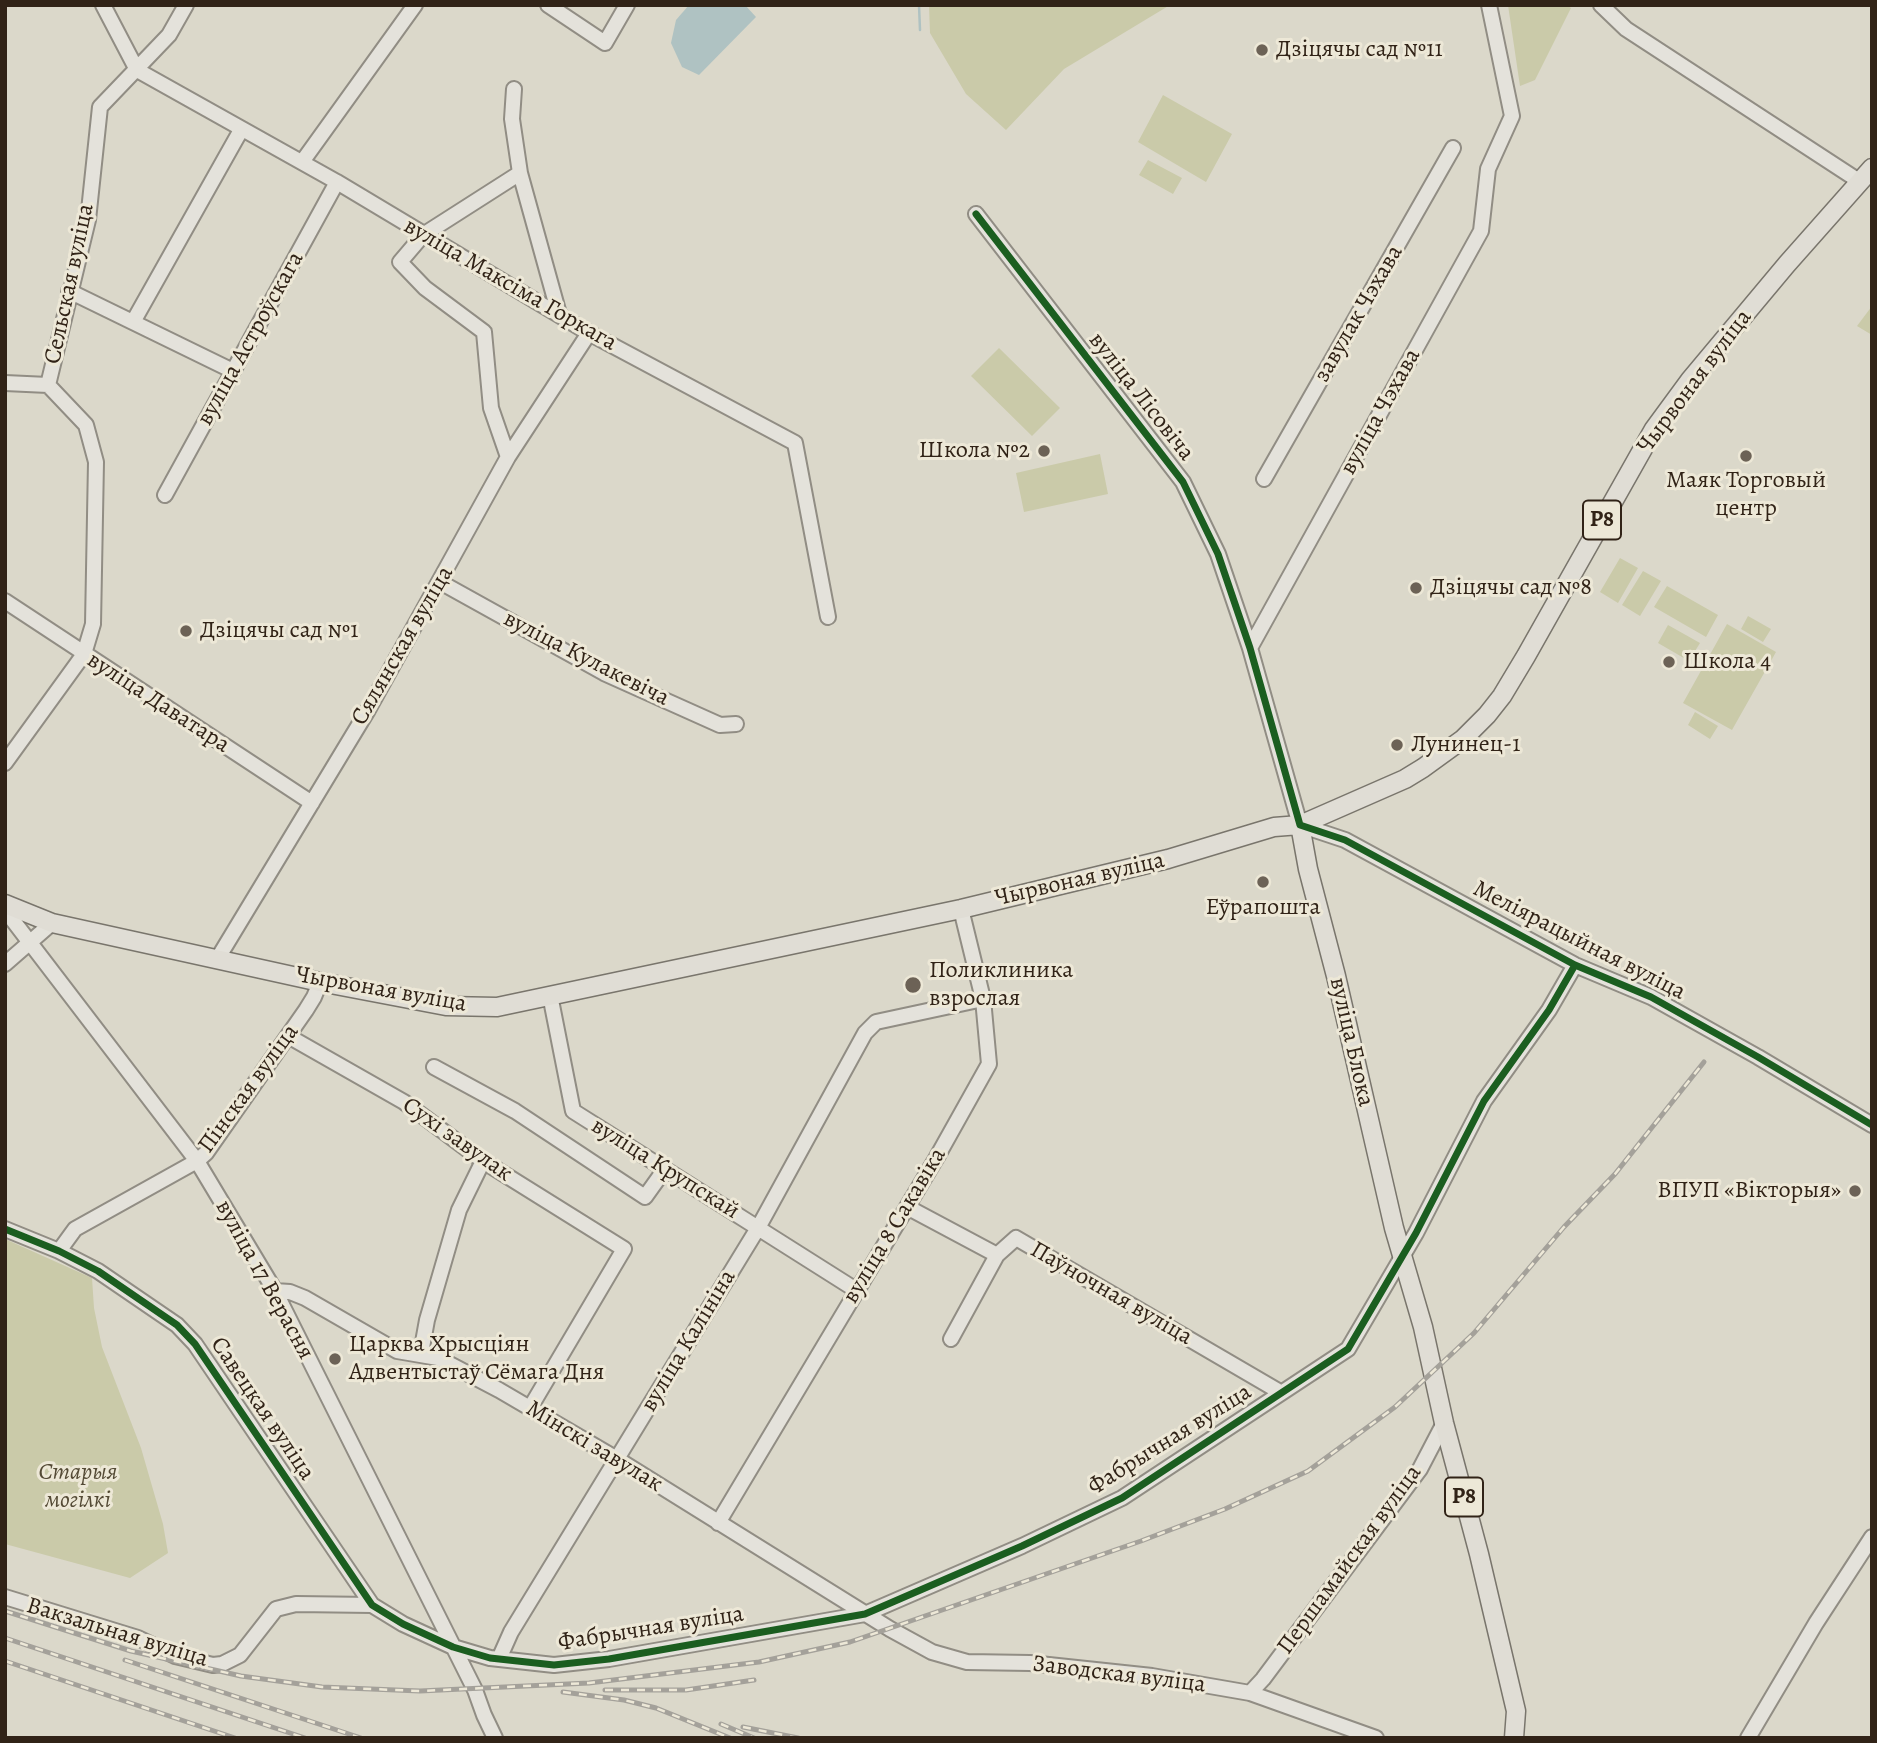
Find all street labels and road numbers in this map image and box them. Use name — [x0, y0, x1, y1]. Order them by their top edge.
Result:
street label: Сельская вуліца — [39, 201, 101, 367]
street label: вуліца Максіма Горкага — [398, 212, 622, 358]
street label: завулак Чэхава — [1308, 240, 1410, 388]
street label: вуліца Астроўскага — [191, 247, 311, 431]
street label: Чырвоная вуліца — [1631, 304, 1759, 460]
street label: вуліца Лісовіча — [1082, 327, 1200, 467]
street label: вуліца Чэхава — [1335, 344, 1427, 480]
road number: Р8 — [1583, 500, 1621, 540]
street label: Сялянская вуліца — [346, 561, 460, 731]
street label: вуліца Кулакевіча — [498, 605, 674, 713]
street label: вуліца Даватара — [81, 646, 235, 760]
street label: Чырвоная вуліца — [992, 847, 1168, 913]
street label: Меліярацыйная вуліца — [1468, 875, 1690, 1007]
street label: Чырвоная вуліца — [293, 961, 469, 1019]
street label: вуліца Блока — [1322, 975, 1380, 1109]
street label: Пінская вуліца — [192, 1019, 306, 1159]
street label: Сухі завулак — [396, 1091, 518, 1189]
street label: вуліца Крупскай — [586, 1112, 744, 1226]
street label: вуліца 8 Сакавіка — [837, 1143, 953, 1309]
street label: вуліца 17 Верасня — [208, 1195, 320, 1365]
street label: Паўночная вуліца — [1025, 1236, 1197, 1352]
street label: вуліца Калініна — [635, 1265, 743, 1417]
street label: Савецкая вуліца — [203, 1332, 321, 1486]
street label: Фабрычная вуліца — [1083, 1378, 1257, 1502]
street label: Мінскі завулак — [520, 1395, 668, 1499]
street label: Першамайская вуліца — [1272, 1460, 1428, 1660]
road number: Р8 — [1445, 1478, 1483, 1516]
street label: Вакзальная вуліца — [23, 1592, 211, 1674]
street label: Фабрычная вуліца — [556, 1600, 746, 1658]
street label: Заводская вуліца — [1031, 1650, 1207, 1700]

